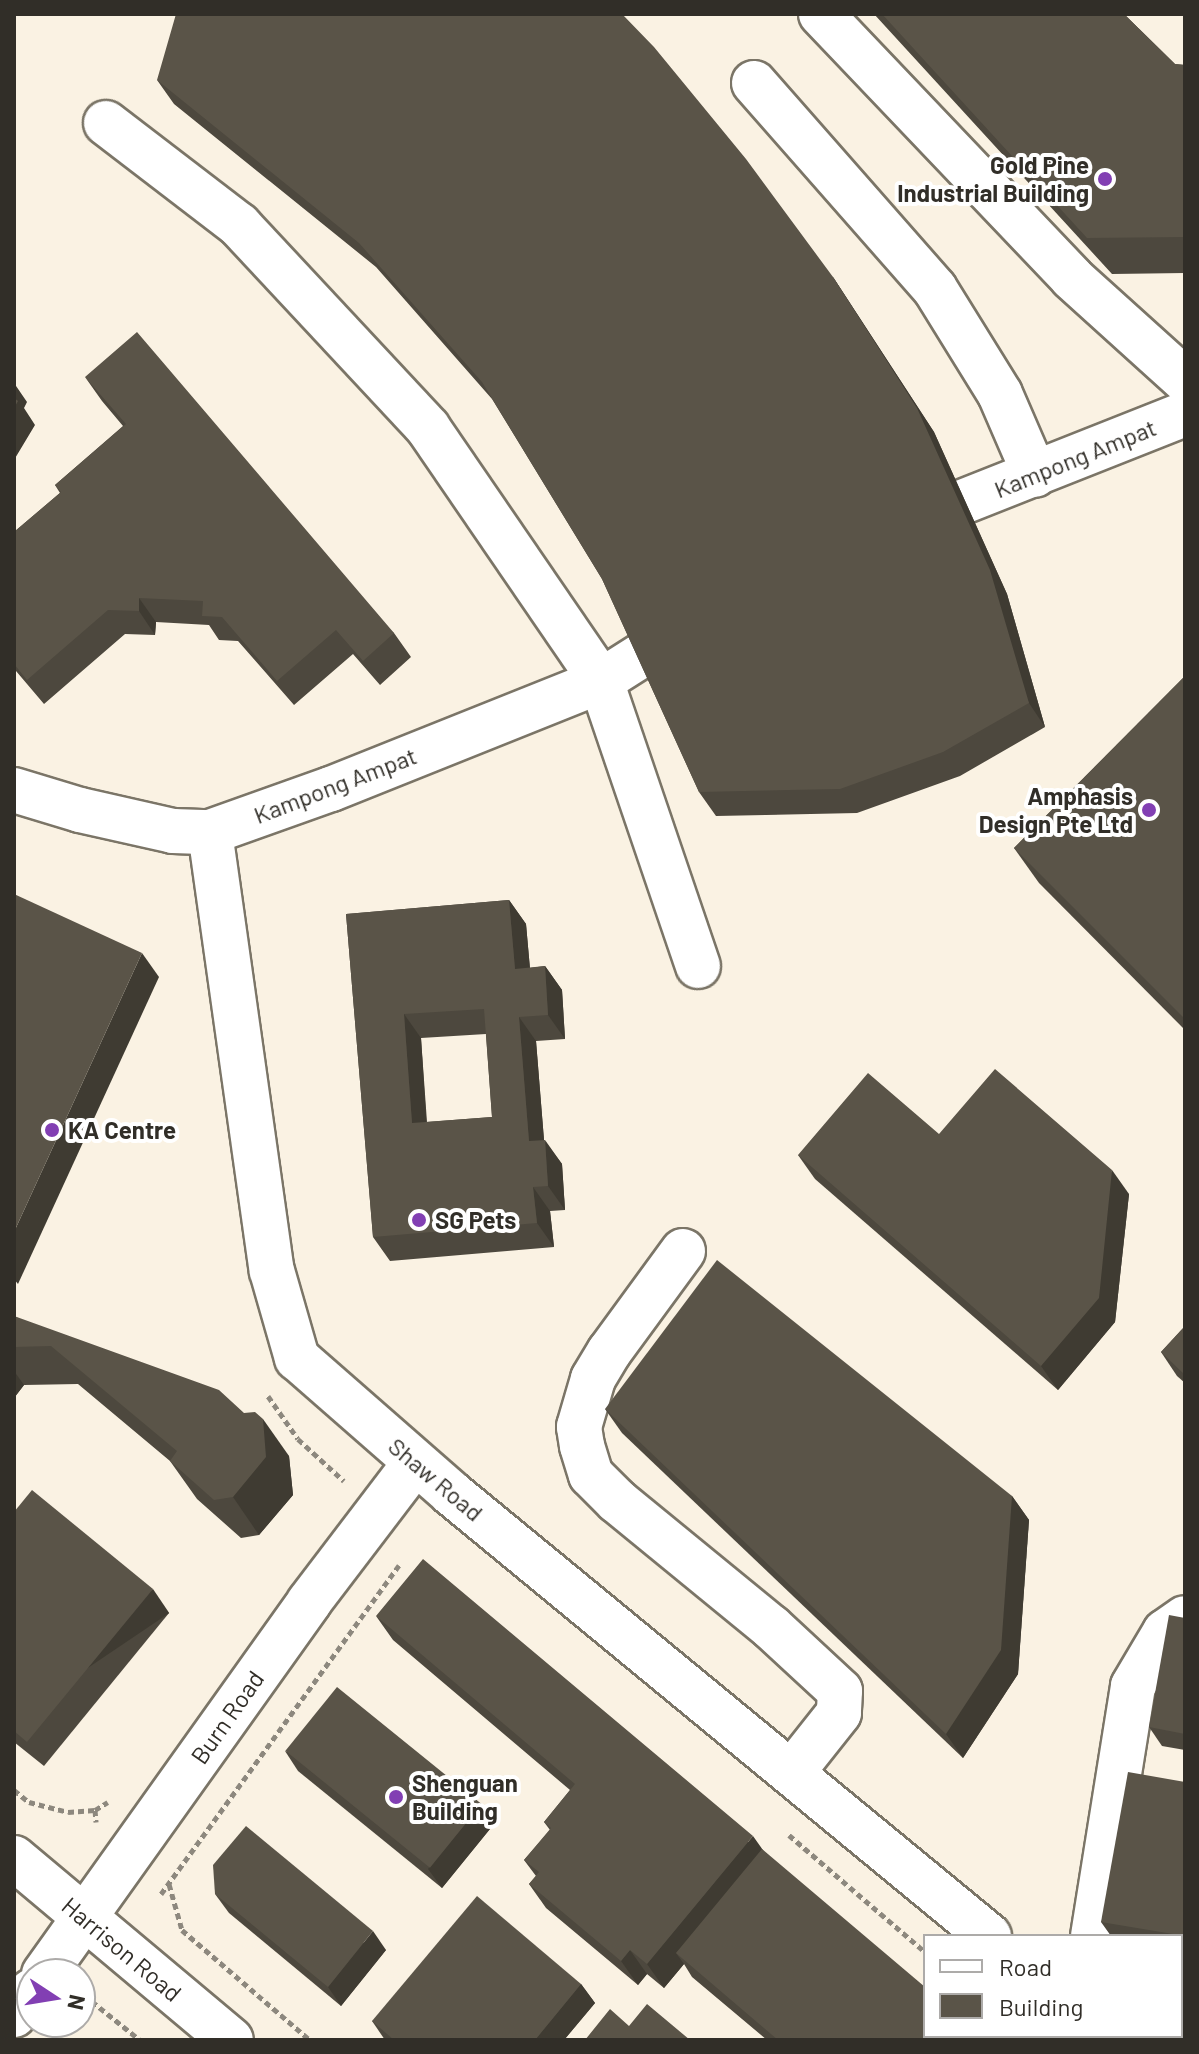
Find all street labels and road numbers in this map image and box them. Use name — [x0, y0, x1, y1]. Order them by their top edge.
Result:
street label: Kampong Ampat — [990, 412, 1160, 504]
street label: Kampong Ampat — [250, 741, 420, 829]
street label: Shaw Road — [383, 1431, 489, 1527]
street label: Burn Road — [184, 1665, 270, 1769]
street label: Harrison Road — [56, 1891, 188, 2007]

